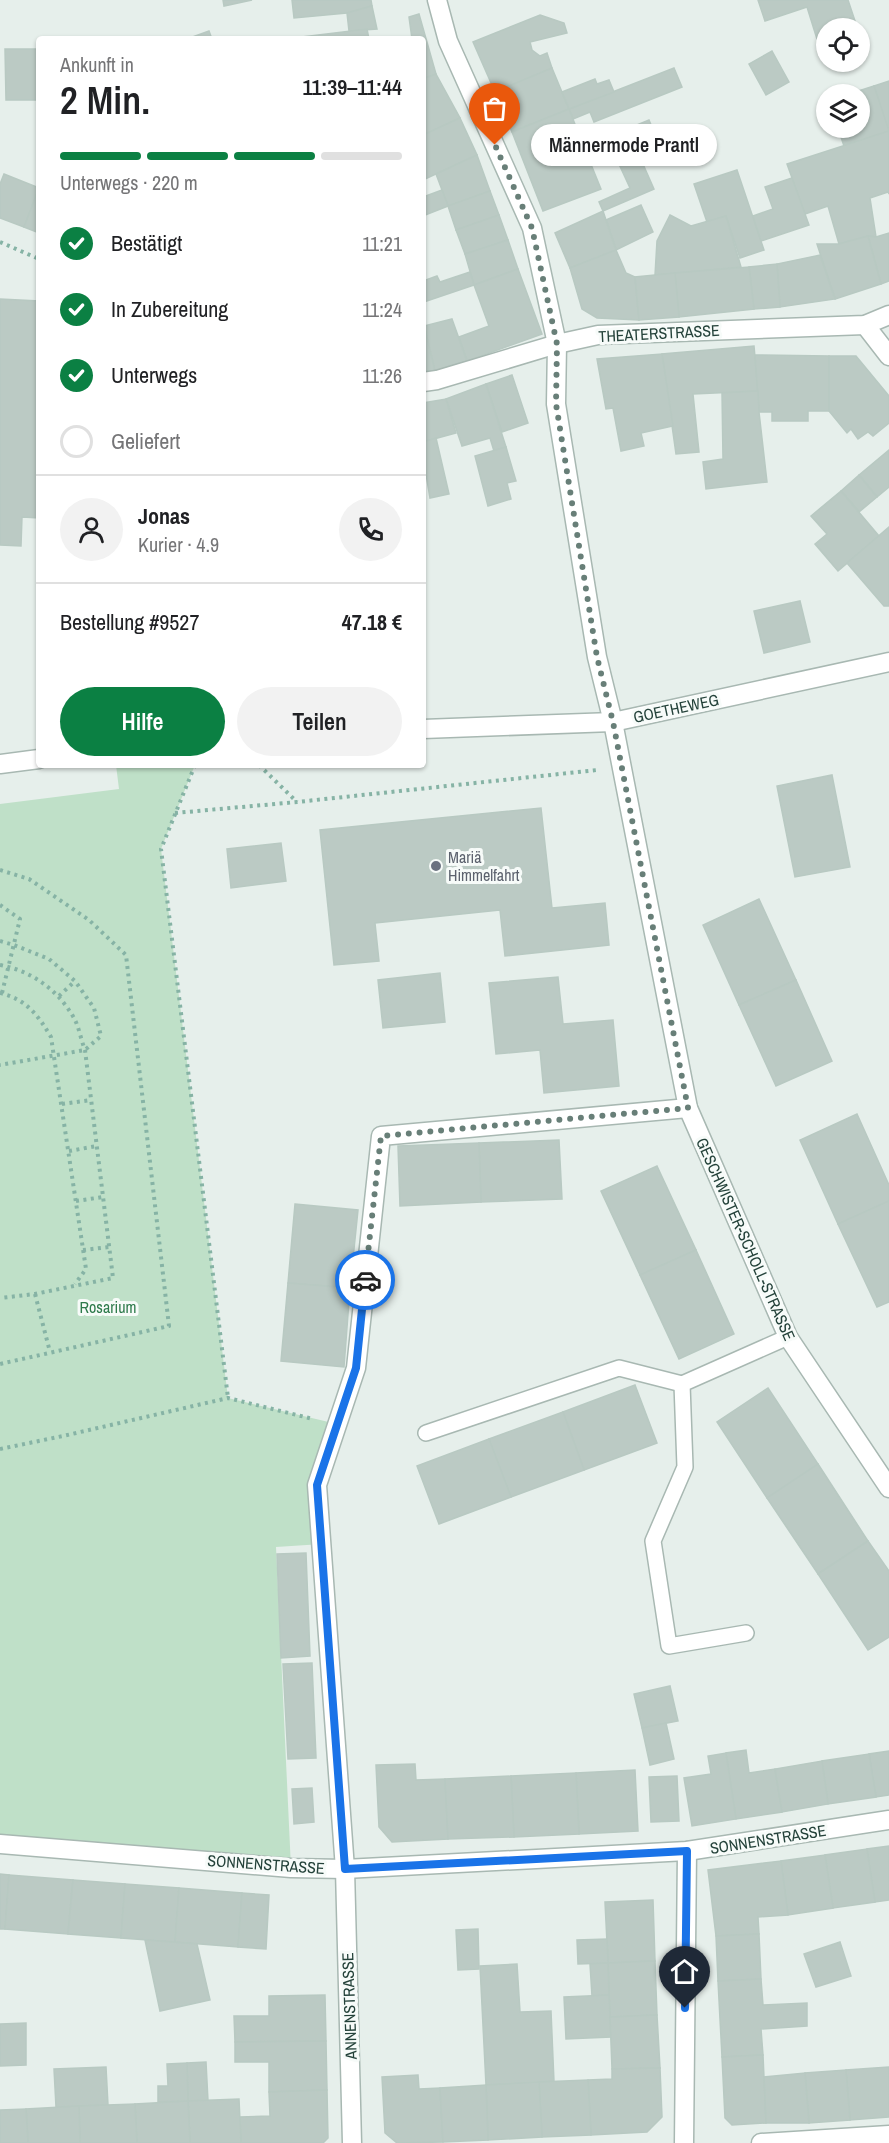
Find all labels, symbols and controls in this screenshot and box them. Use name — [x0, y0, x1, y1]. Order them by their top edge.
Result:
map controls — [816, 18, 870, 138]
button: locate — [816, 18, 870, 72]
text: Ankunft in — [60, 51, 134, 78]
text: 11:39–11:44 — [303, 72, 402, 102]
text: 2 Min. — [60, 74, 150, 126]
pin — [469, 83, 520, 145]
button: layers — [816, 84, 870, 138]
icon: bag — [478, 92, 511, 125]
callout: Männermode Prantl — [531, 124, 717, 166]
text: Männermode Prantl — [549, 131, 699, 158]
text: Unterwegs · 220 m — [60, 169, 198, 196]
icon: check — [60, 227, 93, 260]
text: Bestätigt — [111, 228, 182, 258]
text: 11:21 — [362, 230, 402, 257]
icon: check — [60, 293, 93, 326]
text: In Zubereitung — [111, 294, 228, 324]
text: 11:24 — [362, 296, 402, 323]
street label: THEATERSTRASSE — [598, 319, 720, 347]
icon: check — [60, 359, 93, 392]
text: Unterwegs — [111, 360, 197, 390]
text: 11:26 — [362, 362, 402, 389]
text: Geliefert — [111, 426, 180, 456]
button: person — [60, 498, 123, 561]
button: phone — [339, 498, 402, 561]
text: Jonas — [138, 501, 190, 531]
text: Kurier · 4.9 — [138, 531, 219, 558]
text: Bestellung #9527 — [60, 607, 199, 637]
text: 47.18 € — [342, 607, 402, 637]
button: Hilfe — [60, 687, 225, 756]
button: Teilen — [237, 687, 402, 756]
street label: GOETHEWEG — [631, 688, 721, 728]
place label: Mariä Himmelfahrt — [448, 846, 520, 886]
marker: Mariä Himmelfahrt — [429, 859, 443, 873]
street label: GESCHWISTER-SCHOLL-STRASSE — [691, 1134, 801, 1344]
courier — [335, 1250, 395, 1310]
icon: car — [349, 1264, 382, 1297]
park label: Rosarium — [80, 1296, 136, 1318]
street label: SONNENSTRASSE — [708, 1819, 828, 1859]
street label: SONNENSTRASSE — [207, 1849, 325, 1879]
pin — [659, 1946, 710, 2008]
street label: ANNENSTRASSE — [336, 1952, 362, 2061]
icon: home — [668, 1955, 701, 1988]

